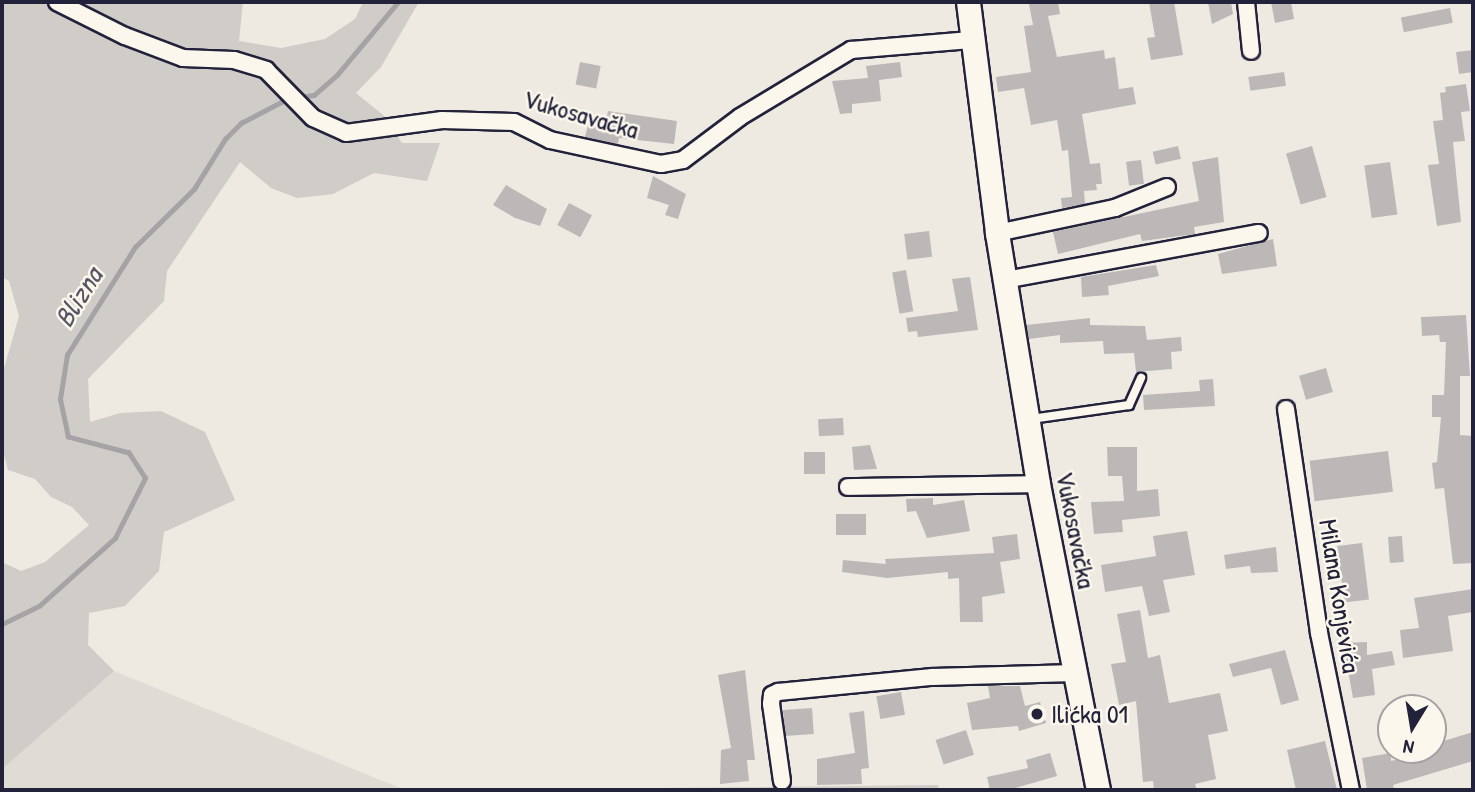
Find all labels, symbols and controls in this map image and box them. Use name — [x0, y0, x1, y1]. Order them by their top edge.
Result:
street label: Vukosavačka — [520, 83, 642, 145]
water label: Blizna — [47, 261, 109, 333]
street label: Vukosavačka — [1049, 469, 1103, 591]
street label: Milana Konjevića — [1312, 517, 1368, 675]
north arrow — [1377, 694, 1447, 764]
place label: Ilićka 01 — [1051, 698, 1128, 730]
marker: Ilićka 01 — [1029, 706, 1045, 722]
text: N — [1401, 734, 1416, 761]

